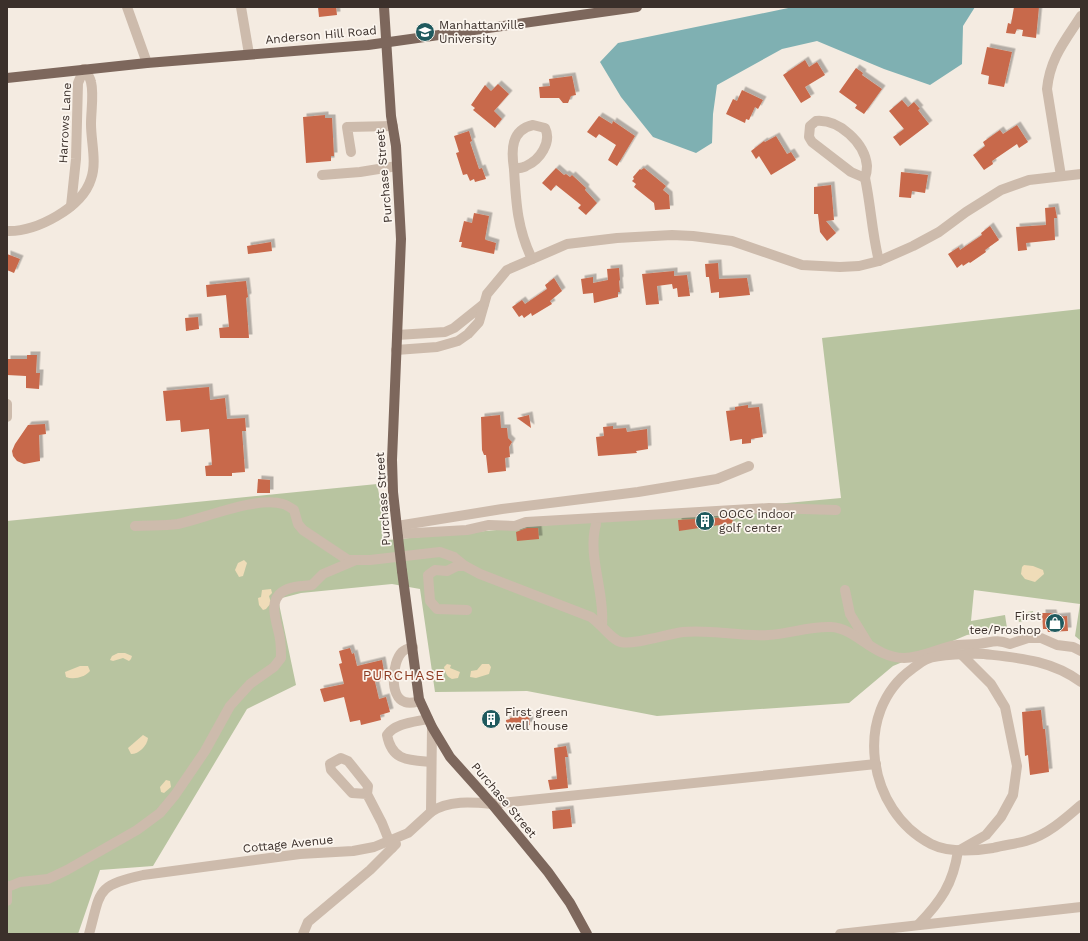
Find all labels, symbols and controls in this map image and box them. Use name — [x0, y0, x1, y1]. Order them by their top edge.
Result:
place label: Manhattanville University — [439, 18, 525, 46]
school or university icon: Manhattanville University — [414, 21, 436, 43]
street label: Anderson Hill Road — [265, 23, 377, 47]
street label: Harrows Lane — [56, 82, 74, 164]
street label: Purchase Street — [373, 129, 395, 223]
street label: Purchase Street — [373, 452, 393, 546]
place label: OOCC indoor golf center — [719, 507, 795, 535]
building icon: OOCC indoor golf center — [694, 510, 716, 532]
place label: First tee/Proshop — [969, 609, 1041, 637]
shop icon: First tee/Proshop — [1044, 612, 1066, 634]
district label: PURCHASE — [363, 667, 445, 683]
place label: First green well house — [505, 705, 568, 733]
building icon: First green well house — [480, 708, 502, 730]
street label: Purchase Street — [468, 760, 540, 840]
street label: Cottage Avenue — [242, 832, 334, 856]

